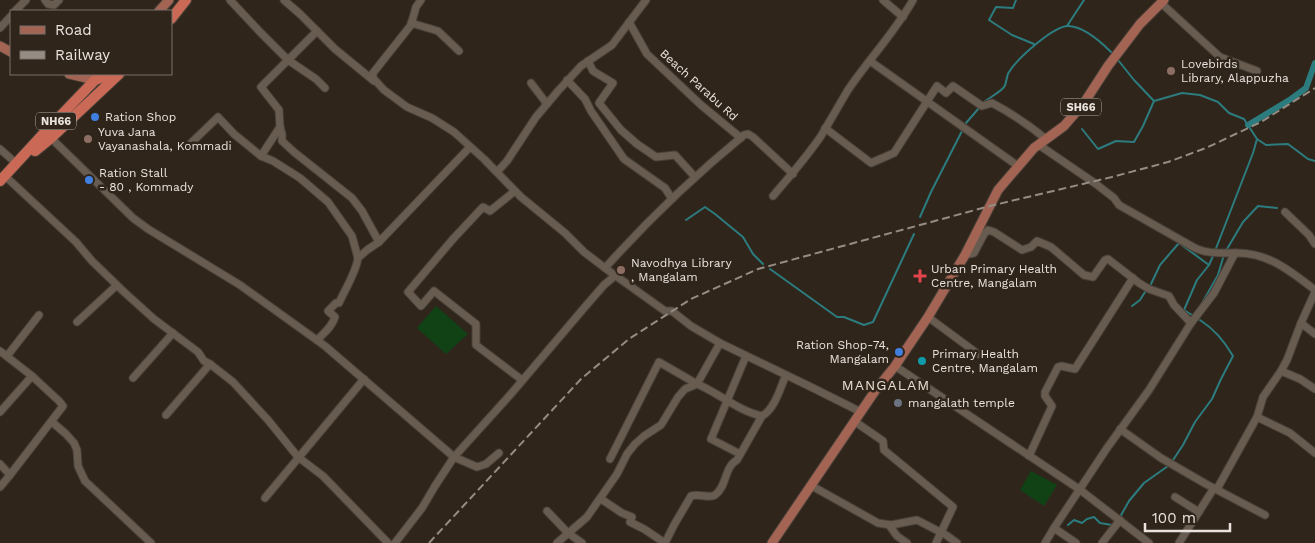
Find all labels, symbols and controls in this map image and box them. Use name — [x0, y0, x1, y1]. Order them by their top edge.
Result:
legend — [10, 10, 172, 75]
text: Road — [55, 21, 92, 39]
text: Railway — [55, 46, 110, 64]
street label: Beach Parabu Rd — [657, 46, 741, 124]
place label: Lovebirds Library, Alappuzha — [1181, 57, 1289, 85]
marker: Lovebirds Library, Alappuzha — [1165, 65, 1177, 77]
road number: SH66 — [1061, 98, 1101, 115]
place label: Ration Shop — [105, 110, 176, 124]
marker: Ration Shop — [89, 111, 101, 123]
road number: NH66 — [36, 112, 76, 130]
place label: Yuva Jana Vayanashala, Kommadi — [98, 125, 232, 153]
marker: Yuva Jana Vayanashala, Kommadi — [82, 133, 94, 145]
place label: Ration Stall - 80 , Kommady — [99, 166, 194, 194]
marker: Ration Stall - 80 , Kommady — [83, 174, 95, 186]
place label: Navodhya Library , Mangalam — [631, 256, 733, 284]
place label: Urban Primary Health Centre, Mangalam — [931, 262, 1057, 290]
marker: Navodhya Library , Mangalam — [615, 264, 627, 276]
marker: Urban Primary Health Centre, Mangalam — [913, 269, 927, 283]
place label: Ration Shop-74, Mangalam — [796, 338, 889, 366]
marker: Ration Shop-74, Mangalam — [893, 346, 905, 358]
place label: Primary Health Centre, Mangalam — [932, 347, 1038, 375]
marker: Primary Health Centre, Mangalam — [916, 355, 928, 367]
district label: MANGALAM — [842, 377, 930, 393]
place label: mangalath temple — [908, 396, 1015, 410]
marker: mangalath temple — [892, 397, 904, 409]
scale bar — [1145, 500, 1230, 532]
text: 100 m — [1152, 509, 1196, 527]

